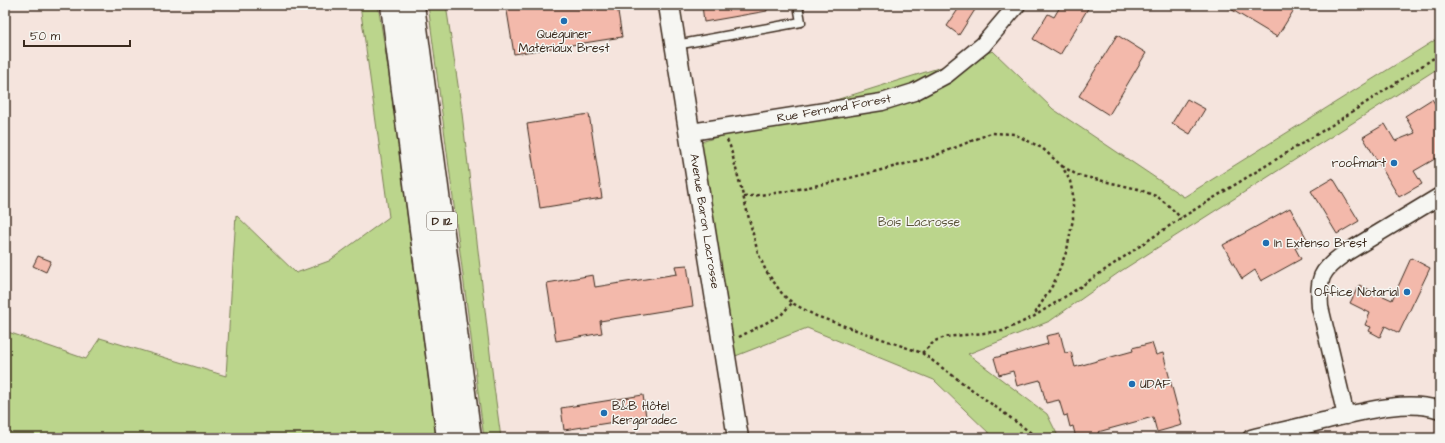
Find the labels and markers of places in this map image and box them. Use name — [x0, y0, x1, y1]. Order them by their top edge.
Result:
marker: Quéguiner Matériaux Brest — [559, 16, 569, 26]
place label: Quéguiner Matériaux Brest — [519, 26, 610, 57]
place label: roofmart — [1332, 155, 1386, 172]
marker: roofmart — [1389, 158, 1399, 168]
place label: In Extenso Brest — [1274, 235, 1367, 252]
marker: In Extenso Brest — [1261, 238, 1271, 248]
place label: Office Notarial — [1314, 284, 1399, 301]
marker: Office Notarial — [1402, 287, 1412, 297]
place label: UDAF — [1140, 376, 1171, 393]
marker: UDAF — [1127, 379, 1137, 389]
place label: B&B Hôtel Kergaradec — [612, 398, 678, 430]
marker: B&B Hôtel Kergaradec — [599, 408, 609, 418]

